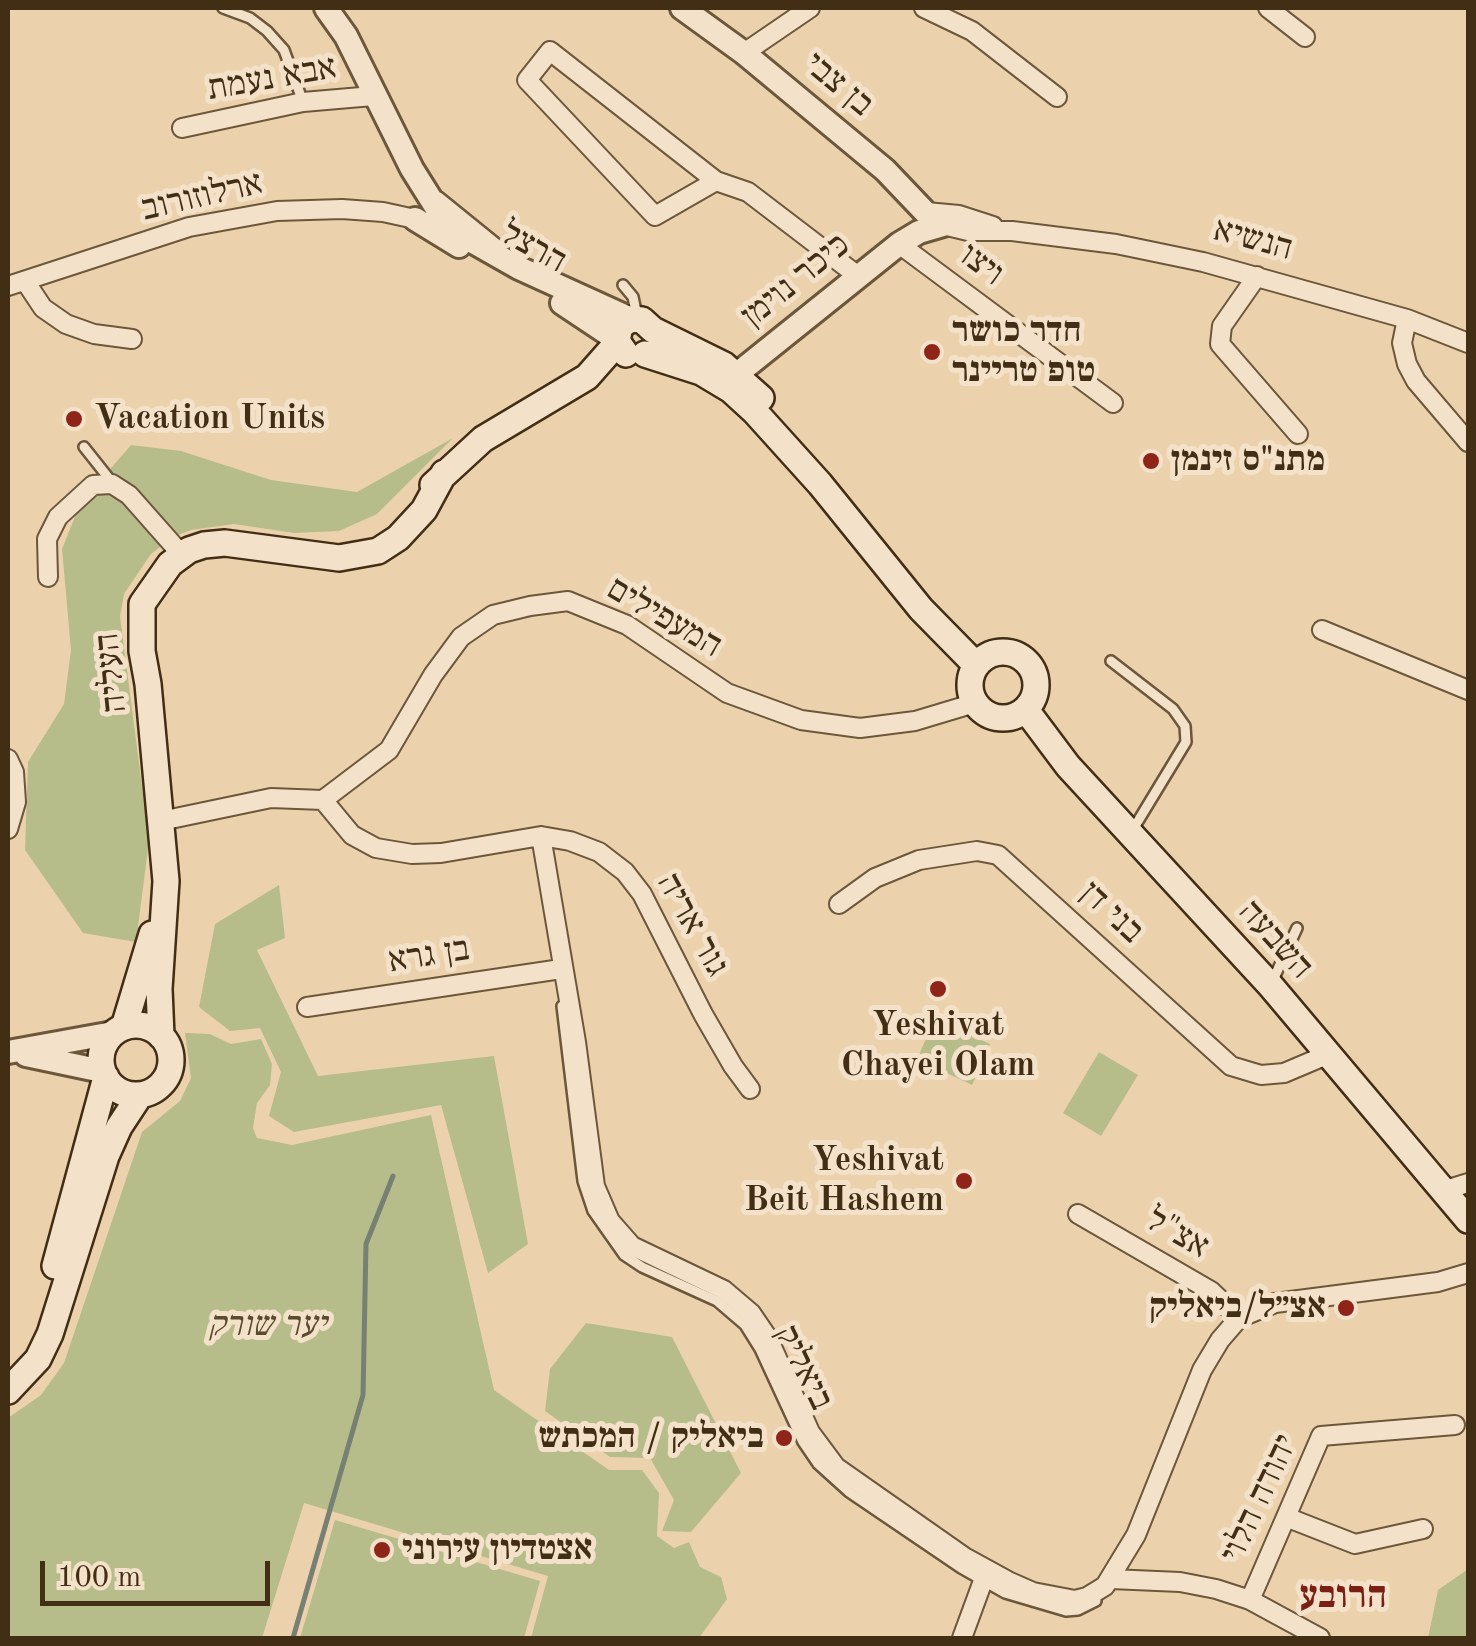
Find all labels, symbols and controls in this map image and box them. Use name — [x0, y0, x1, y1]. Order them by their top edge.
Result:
street label: בן צבי — [795, 44, 881, 126]
street label: אבא נעמת — [204, 47, 340, 111]
street label: ארלוזורוב — [137, 163, 267, 231]
street label: הנשיא — [1209, 209, 1297, 271]
street label: הרצל — [493, 213, 573, 283]
street label: כיכר נוימן — [733, 225, 859, 337]
street label: ויצו — [950, 235, 1012, 295]
place label: חדר כושר טופ טריינר — [952, 311, 1095, 393]
marker: חדר כושר טופ טריינר — [921, 341, 943, 363]
place label: Vacation Units — [94, 398, 325, 440]
marker: Vacation Units — [63, 408, 85, 430]
place label: מתנ"ס זינמן — [1171, 440, 1325, 482]
marker: מתנ"ס זינמן — [1140, 450, 1162, 472]
street label: המעפילים — [599, 568, 729, 668]
street label: העליה — [87, 631, 137, 715]
street label: גור אריה — [647, 866, 737, 984]
street label: בני דן — [1070, 873, 1152, 953]
street label: השבעה — [1229, 892, 1321, 988]
street label: בן גרא — [385, 929, 473, 983]
marker: Yeshivat Chayei Olam — [927, 978, 949, 1000]
place label: Yeshivat Chayei Olam — [841, 1005, 1035, 1087]
place label: Yeshivat Beit Hashem — [744, 1140, 944, 1222]
marker: Yeshivat Beit Hashem — [953, 1170, 975, 1192]
street label: אצ"ל — [1138, 1199, 1216, 1269]
place label: אצ״ל/ביאליק — [1149, 1287, 1326, 1329]
marker: אצ״ל/ביאליק — [1335, 1297, 1357, 1319]
park label: יער שורק — [208, 1305, 326, 1347]
street label: ביאליק — [765, 1319, 841, 1417]
place label: ביאליק / המכתש — [538, 1417, 764, 1459]
marker: ביאליק / המכתש — [773, 1427, 795, 1449]
street label: יהודה הלוי — [1212, 1428, 1308, 1570]
place label: אצטדיון עירוני — [402, 1529, 593, 1571]
marker: אצטדיון עירוני — [371, 1539, 393, 1561]
scale bar — [45, 1541, 275, 1603]
text: 100 m — [57, 1563, 141, 1593]
district label: הרובע — [1299, 1574, 1387, 1620]

